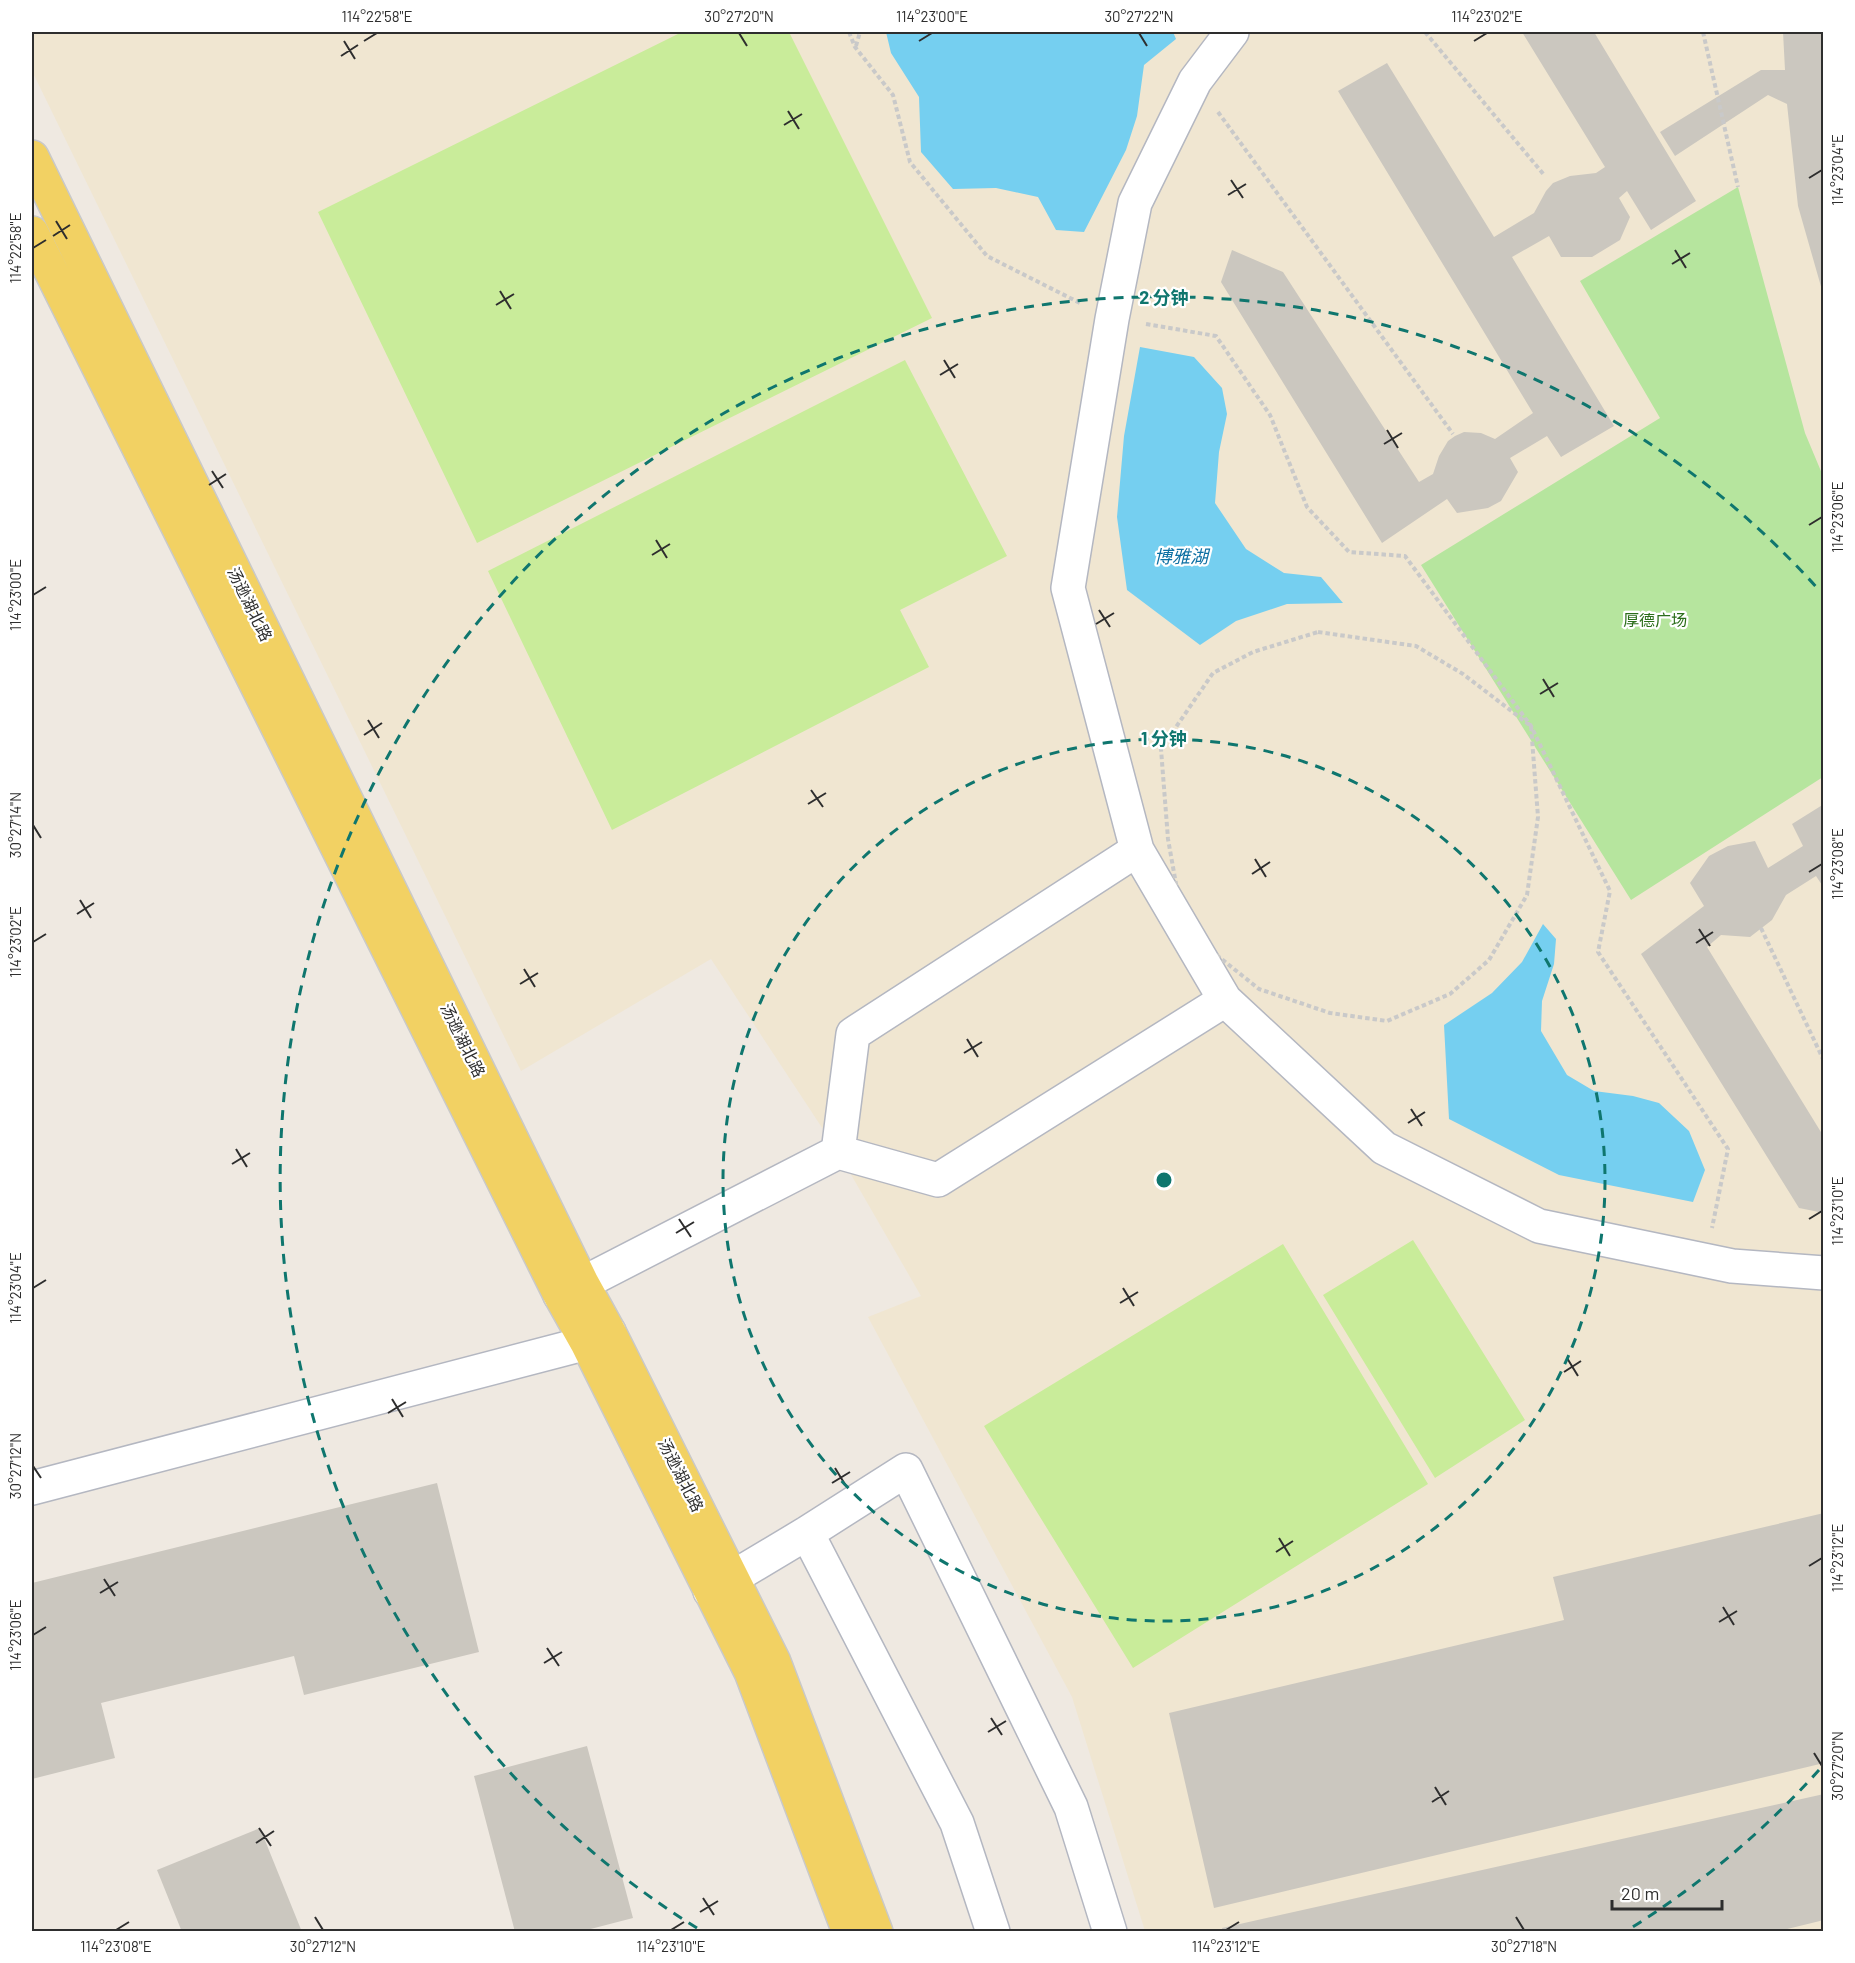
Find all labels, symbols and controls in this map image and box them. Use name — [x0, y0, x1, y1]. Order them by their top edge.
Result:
text: 114°22'58"E — [341, 7, 413, 25]
text: 30°27'20"N — [704, 7, 774, 25]
text: 114°23'00"E — [896, 7, 968, 25]
text: 30°27'22"N — [1104, 7, 1174, 25]
text: 114°23'02"E — [1451, 7, 1523, 25]
text: 114°23'04"E — [1828, 134, 1846, 206]
text: 114°22'58"E — [6, 212, 24, 284]
text: 2 分钟 — [1139, 286, 1189, 308]
text: 114°23'06"E — [1828, 481, 1846, 553]
water label: 博雅湖 — [1154, 545, 1211, 567]
text: 114°23'00"E — [6, 559, 24, 631]
street label: 汤逊湖北路 — [224, 564, 277, 644]
park label: 厚德广场 — [1623, 610, 1687, 629]
text: 1 分钟 — [1141, 727, 1187, 749]
text: 30°27'14"N — [6, 792, 24, 858]
text: 114°23'08"E — [1828, 828, 1846, 900]
text: 114°23'02"E — [6, 906, 24, 978]
street label: 汤逊湖北路 — [437, 1000, 490, 1080]
centre of rings — [1154, 1170, 1174, 1190]
text: 114°23'10"E — [1828, 1177, 1846, 1245]
text: 114°23'04"E — [6, 1252, 24, 1324]
text: 30°27'12"N — [6, 1433, 24, 1499]
street label: 汤逊湖北路 — [655, 1435, 708, 1515]
text: 114°23'12"E — [1828, 1524, 1846, 1592]
text: 114°23'06"E — [6, 1599, 24, 1671]
text: 30°27'20"N — [1828, 1731, 1846, 1801]
scale bar — [1612, 1873, 1722, 1911]
text: 20 m — [1621, 1882, 1659, 1904]
text: 114°23'08"E — [80, 1937, 152, 1955]
text: 30°27'12"N — [290, 1937, 356, 1955]
text: 114°23'10"E — [637, 1937, 705, 1955]
text: 114°23'12"E — [1192, 1937, 1260, 1955]
text: 30°27'18"N — [1491, 1937, 1557, 1955]

